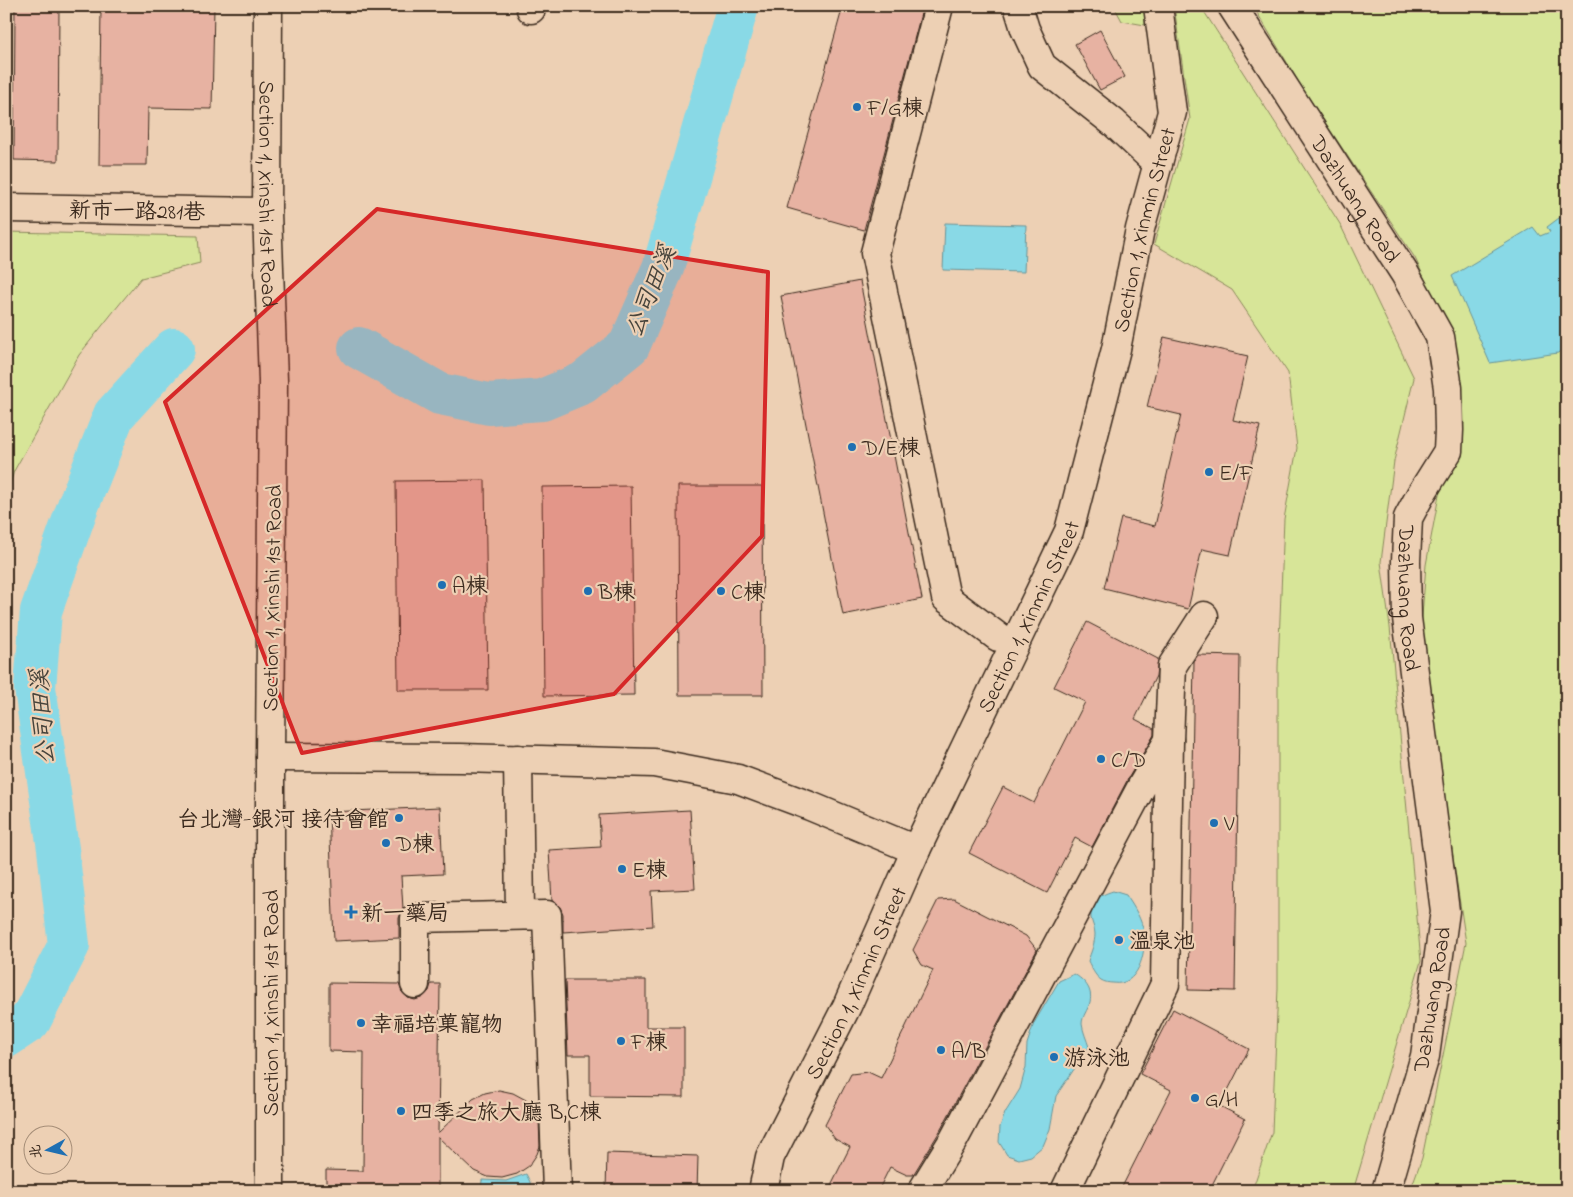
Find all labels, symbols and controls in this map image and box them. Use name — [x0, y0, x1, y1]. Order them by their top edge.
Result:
street label: Section 1, Xinshi 1st Road — [248, 80, 283, 308]
place label: F/G棟 — [866, 94, 924, 126]
marker: F/G棟 — [851, 101, 863, 113]
street label: Section 1, Xinmin Street — [1107, 124, 1186, 335]
street label: Dazhuang Road — [1300, 129, 1407, 270]
street label: 新市一路281巷 — [69, 196, 205, 230]
water label: 公司田溪 — [618, 239, 687, 343]
place label: D/E棟 — [861, 434, 920, 466]
marker: D/E棟 — [846, 441, 858, 453]
place label: E/F — [1219, 459, 1253, 491]
marker: E/F — [1203, 466, 1215, 478]
street label: Section 1, Xinshi 1st Road — [256, 484, 292, 712]
street label: Section 1, Xinmin Street — [971, 517, 1090, 719]
street label: Dazhuang Road — [1387, 523, 1427, 673]
place label: A棟 — [452, 572, 488, 604]
place label: B棟 — [597, 578, 635, 610]
place label: C棟 — [731, 578, 765, 610]
marker: A棟 — [436, 579, 448, 591]
marker: B棟 — [582, 585, 594, 597]
marker: C棟 — [715, 585, 727, 597]
water label: 公司田溪 — [24, 666, 65, 766]
place label: C/D — [1111, 746, 1146, 778]
marker: C/D — [1095, 753, 1107, 765]
place label: 台北灣-銀河 接待會館 — [177, 805, 389, 837]
place label: V — [1223, 810, 1235, 842]
marker: 台北灣-銀河 接待會館 — [393, 812, 405, 824]
marker: V — [1208, 817, 1220, 829]
place label: D棟 — [395, 830, 434, 862]
marker: D棟 — [380, 837, 392, 849]
place label: E棟 — [632, 856, 667, 888]
marker: E棟 — [616, 863, 628, 875]
street label: Section 1, Xinmin Street — [799, 882, 917, 1086]
street label: Section 1, Xinshi 1st Road — [257, 890, 289, 1116]
place label: 新一藥局 — [361, 899, 449, 931]
marker: 新一藥局 — [345, 906, 357, 918]
street label: Dazhuang Road — [1407, 925, 1462, 1075]
place label: 溫泉池 — [1129, 927, 1195, 959]
marker: 溫泉池 — [1113, 934, 1125, 946]
place label: 幸福培菓寵物 — [371, 1010, 503, 1042]
marker: 幸福培菓寵物 — [355, 1017, 367, 1029]
place label: F棟 — [630, 1028, 667, 1060]
marker: F棟 — [615, 1035, 627, 1047]
place label: A/B — [951, 1037, 986, 1069]
marker: A/B — [935, 1044, 947, 1056]
place label: 游泳池 — [1064, 1044, 1130, 1076]
marker: 游泳池 — [1048, 1051, 1060, 1063]
place label: G/H — [1205, 1085, 1238, 1117]
marker: G/H — [1189, 1092, 1201, 1104]
place label: 四季之旅大廳 B,C棟 — [411, 1098, 601, 1130]
marker: 四季之旅大廳 B,C棟 — [395, 1105, 407, 1117]
north arrow — [22, 1124, 72, 1174]
text: 北 — [25, 1143, 48, 1160]

